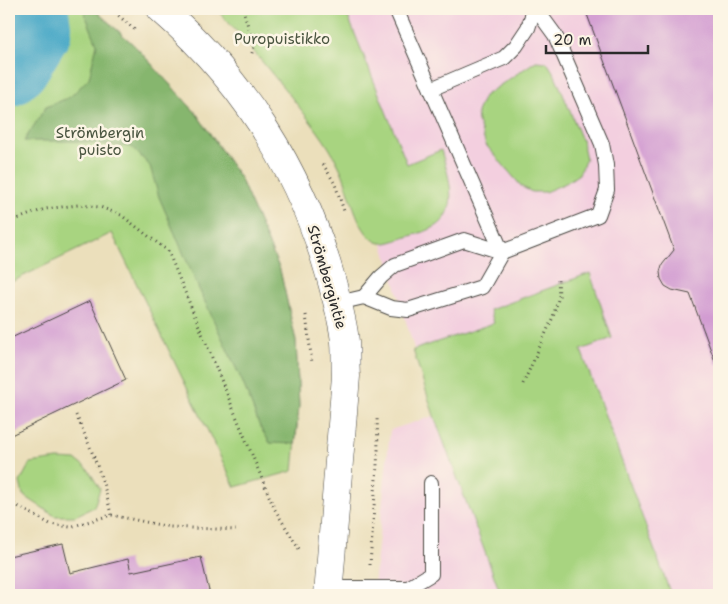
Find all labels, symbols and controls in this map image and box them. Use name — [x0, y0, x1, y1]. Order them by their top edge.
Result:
scale bar — [546, 22, 648, 54]
park label: Puropuistikko — [234, 29, 330, 49]
text: 20 m — [553, 30, 592, 50]
park label: Strömbergin puisto — [56, 123, 144, 160]
street label: Strömbergintie — [303, 223, 351, 331]

